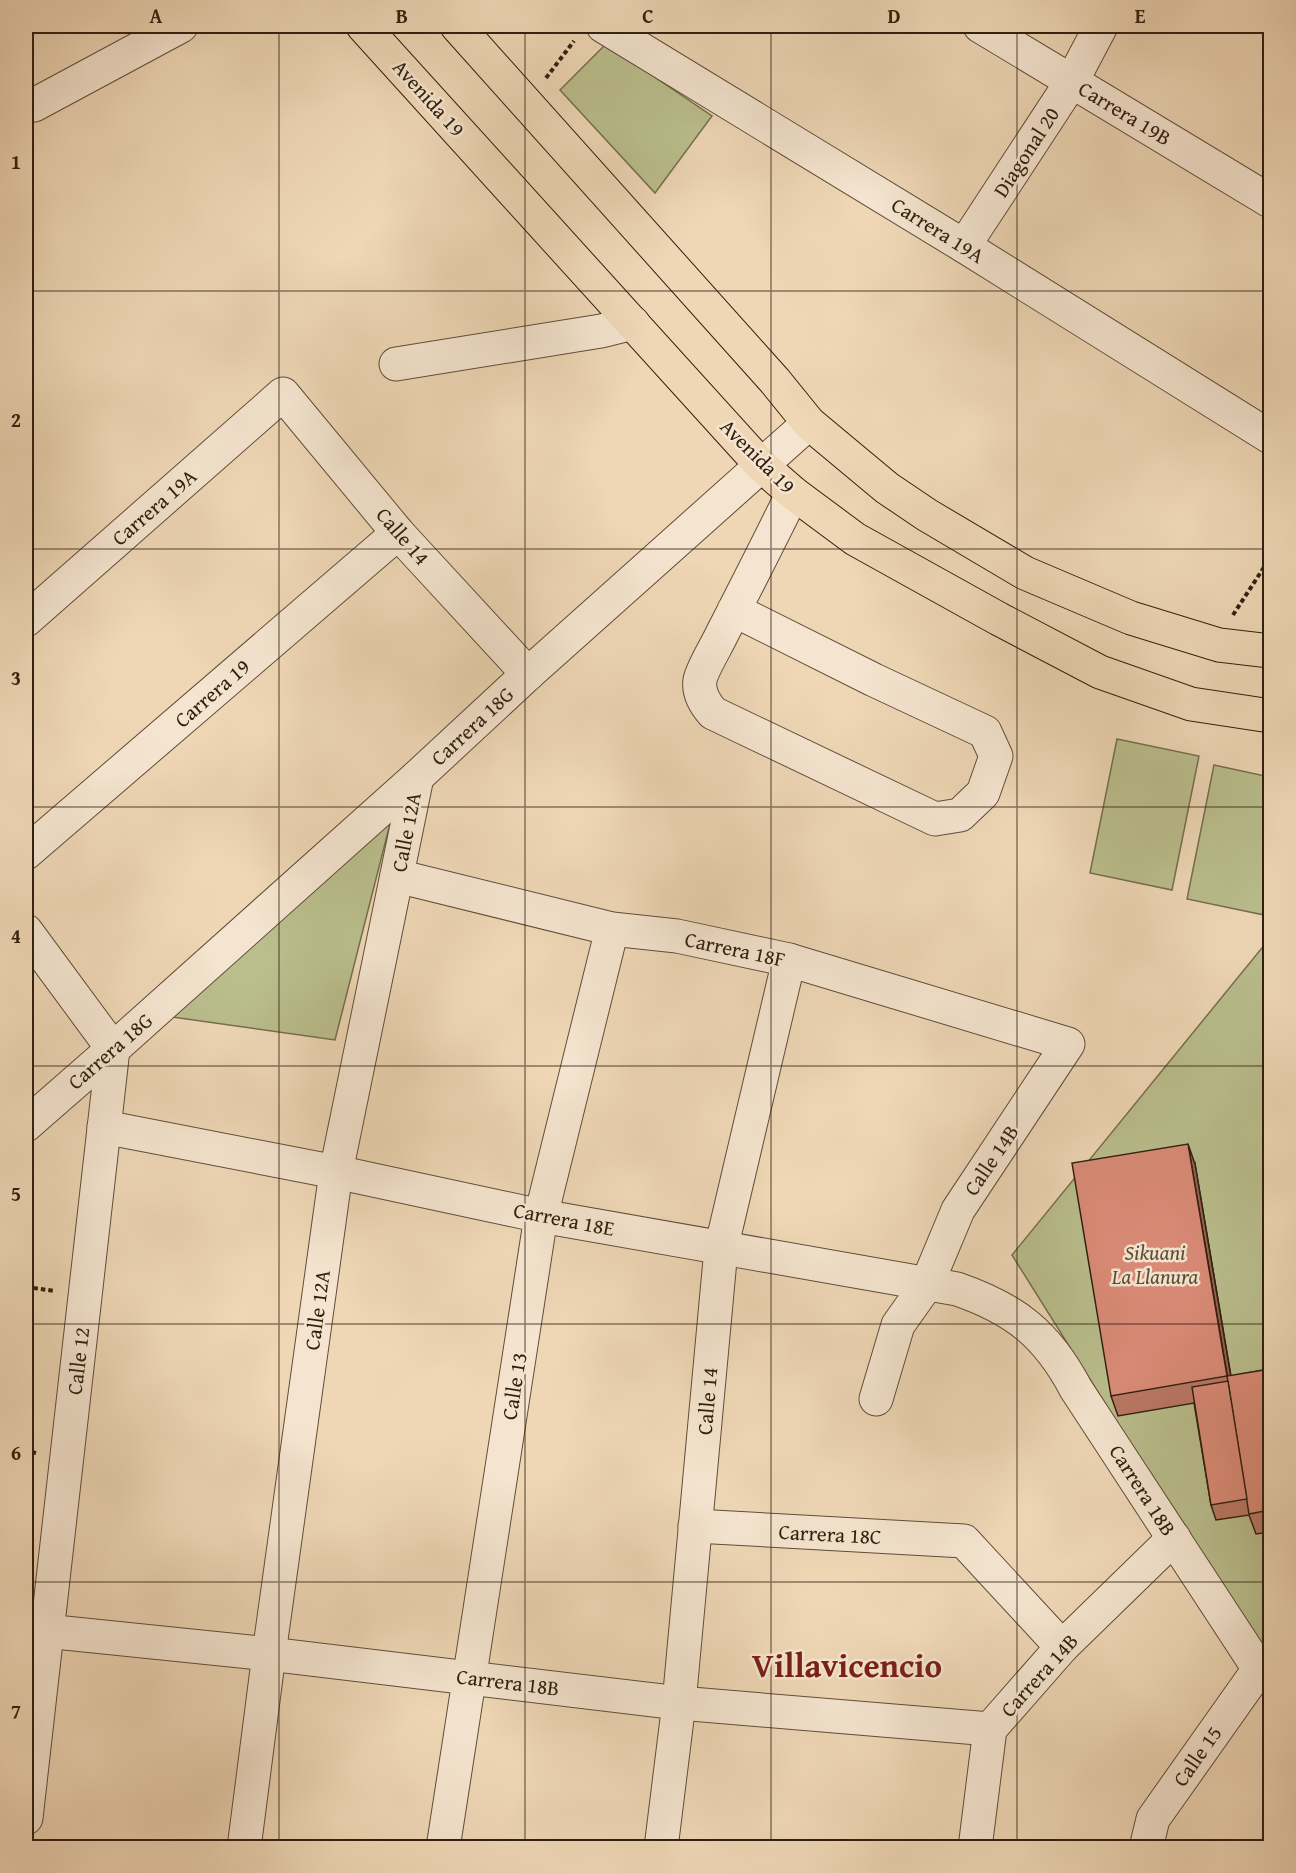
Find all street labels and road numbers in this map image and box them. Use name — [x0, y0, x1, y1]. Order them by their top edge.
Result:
street label: Avenida 19 — [386, 52, 472, 144]
street label: Carrera 19B — [1073, 73, 1177, 153]
street label: Diagonal 20 — [985, 101, 1067, 203]
street label: Carrera 19A — [886, 189, 991, 271]
street label: Avenida 19 — [713, 411, 803, 501]
street label: Carrera 19A — [105, 461, 204, 553]
street label: Calle 14 — [369, 500, 437, 572]
street label: Carrera 19 — [167, 651, 257, 735]
street label: Carrera 18G — [423, 679, 521, 773]
street label: Calle 12A — [383, 789, 429, 875]
street label: Carrera 18F — [682, 923, 788, 975]
street label: Carrera 18G — [61, 1005, 159, 1097]
street label: Calle 14B — [956, 1118, 1026, 1202]
street label: Carrera 18E — [511, 1194, 617, 1244]
street label: Calle 12A — [296, 1268, 338, 1352]
street label: Calle 12 — [58, 1325, 98, 1397]
street label: Calle 13 — [493, 1350, 535, 1422]
street label: Calle 14 — [689, 1366, 725, 1436]
street label: Carrera 18B — [1102, 1438, 1184, 1542]
street label: Carrera 18C — [778, 1516, 882, 1552]
street label: Carrera 14B — [993, 1626, 1085, 1724]
street label: Carrera 18B — [455, 1660, 561, 1704]
street label: Calle 15 — [1165, 1719, 1229, 1793]

